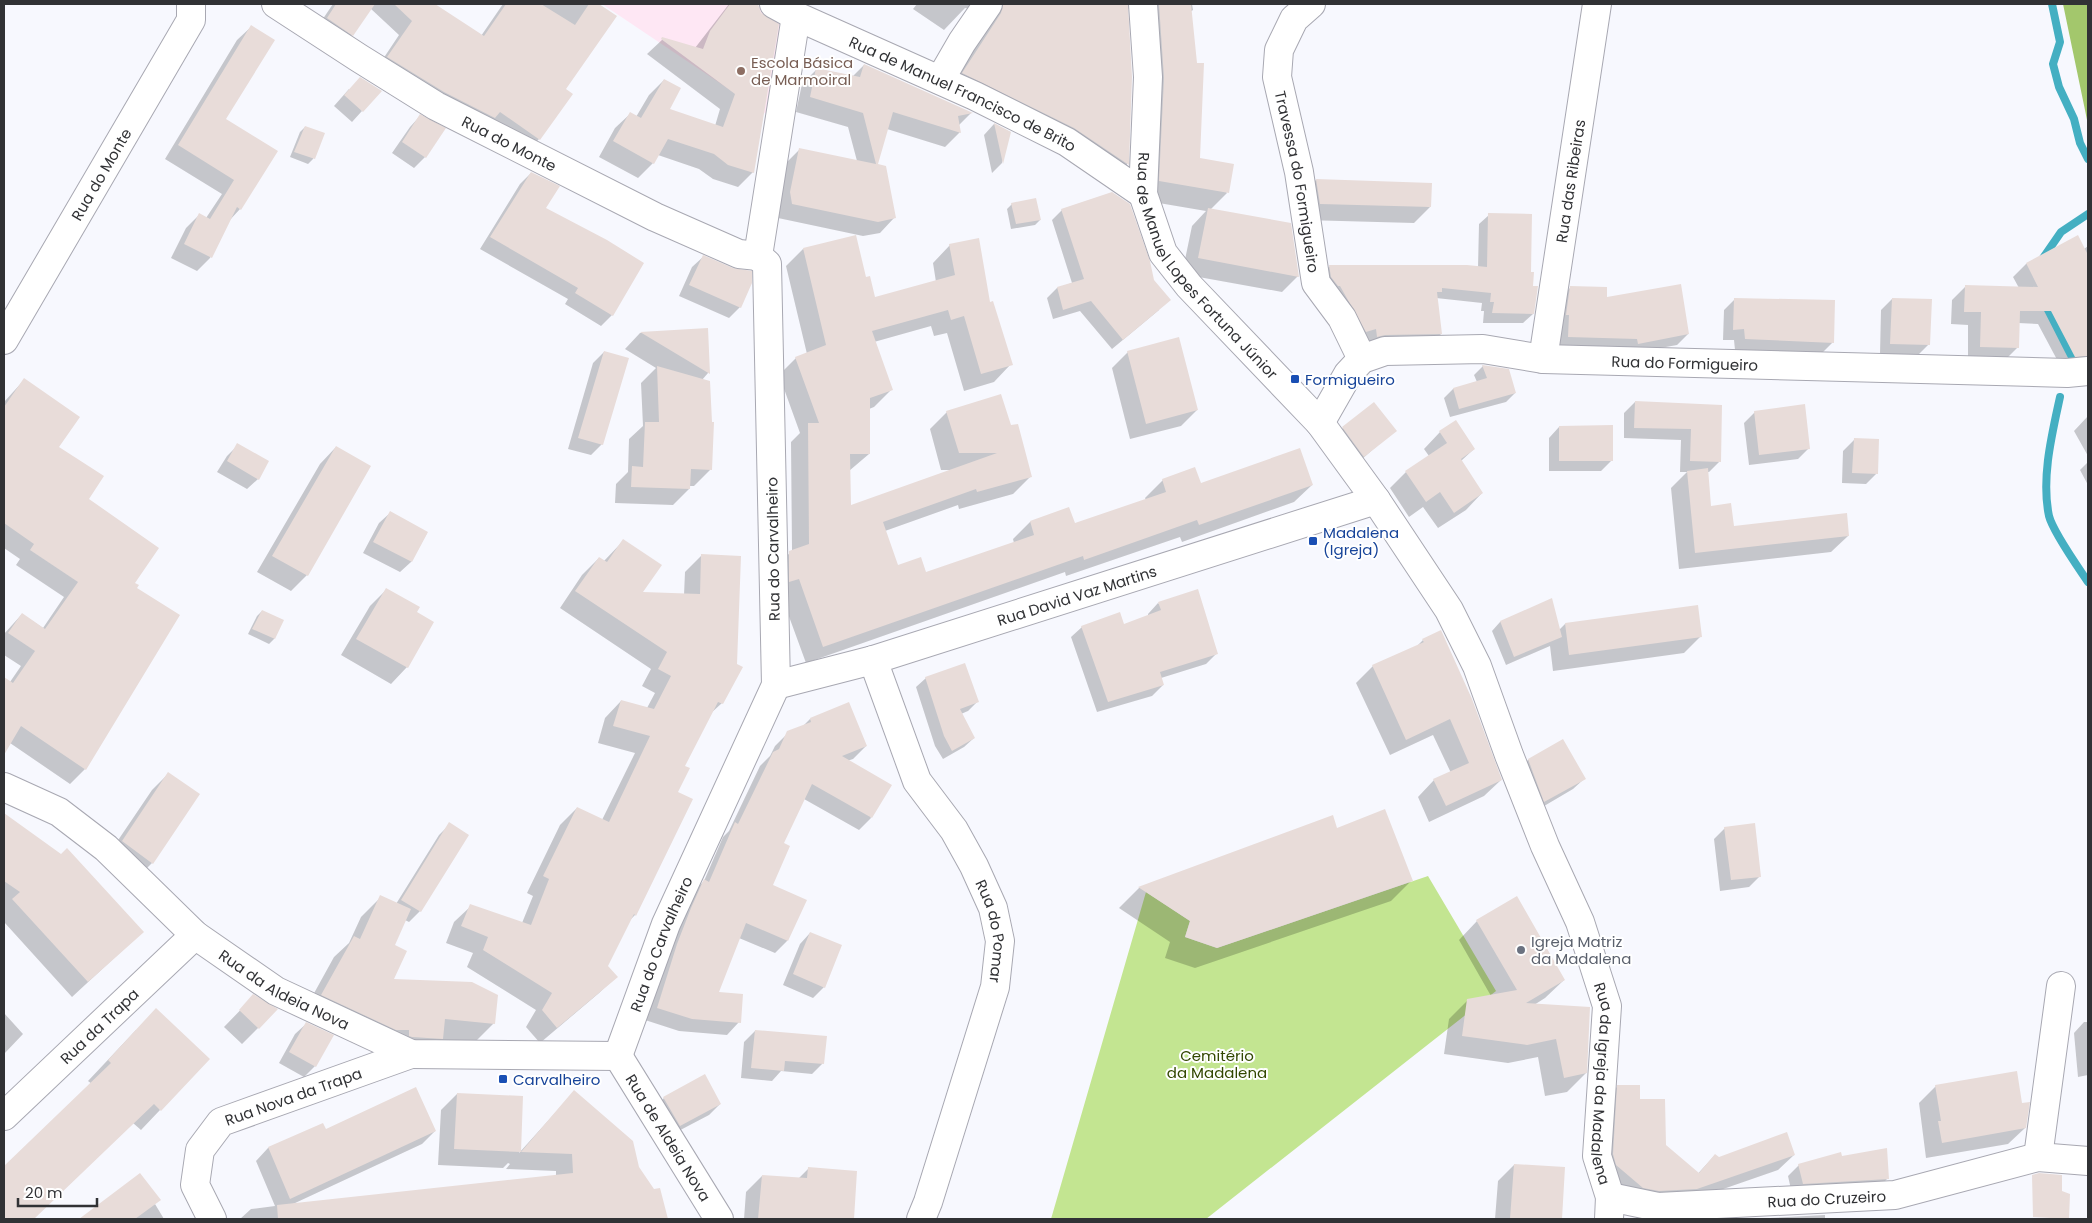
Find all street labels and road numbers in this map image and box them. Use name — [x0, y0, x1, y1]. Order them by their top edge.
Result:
street label: Rua de Manuel Francisco de Brito — [846, 31, 1081, 156]
street label: Travessa do Formigueiro — [1270, 89, 1325, 274]
street label: Rua do Monte — [458, 110, 560, 176]
street label: Rua das Ribeiras — [1550, 118, 1590, 244]
street label: Rua do Monte — [66, 124, 136, 224]
street label: Rua de Manuel Lopes Fortuna Júnior — [1132, 152, 1283, 384]
street label: Rua do Formigueiro — [1611, 350, 1758, 375]
street label: Rua do Carvalheiro — [761, 477, 785, 621]
street label: Rua David Vaz Martins — [994, 560, 1159, 630]
street label: Rua do Carvalheiro — [625, 873, 697, 1015]
street label: Rua do Pomar — [971, 876, 1011, 984]
street label: Rua da Aldeia Nova — [215, 944, 353, 1034]
street label: Rua da Igreja da Madalena — [1586, 980, 1618, 1187]
street label: Rua da Trapa — [55, 983, 143, 1068]
street label: Rua Nova da Trapa — [222, 1062, 365, 1130]
street label: Rua de Aldeia Nova — [621, 1070, 716, 1205]
street label: Rua do Cruzeiro — [1767, 1185, 1886, 1212]

